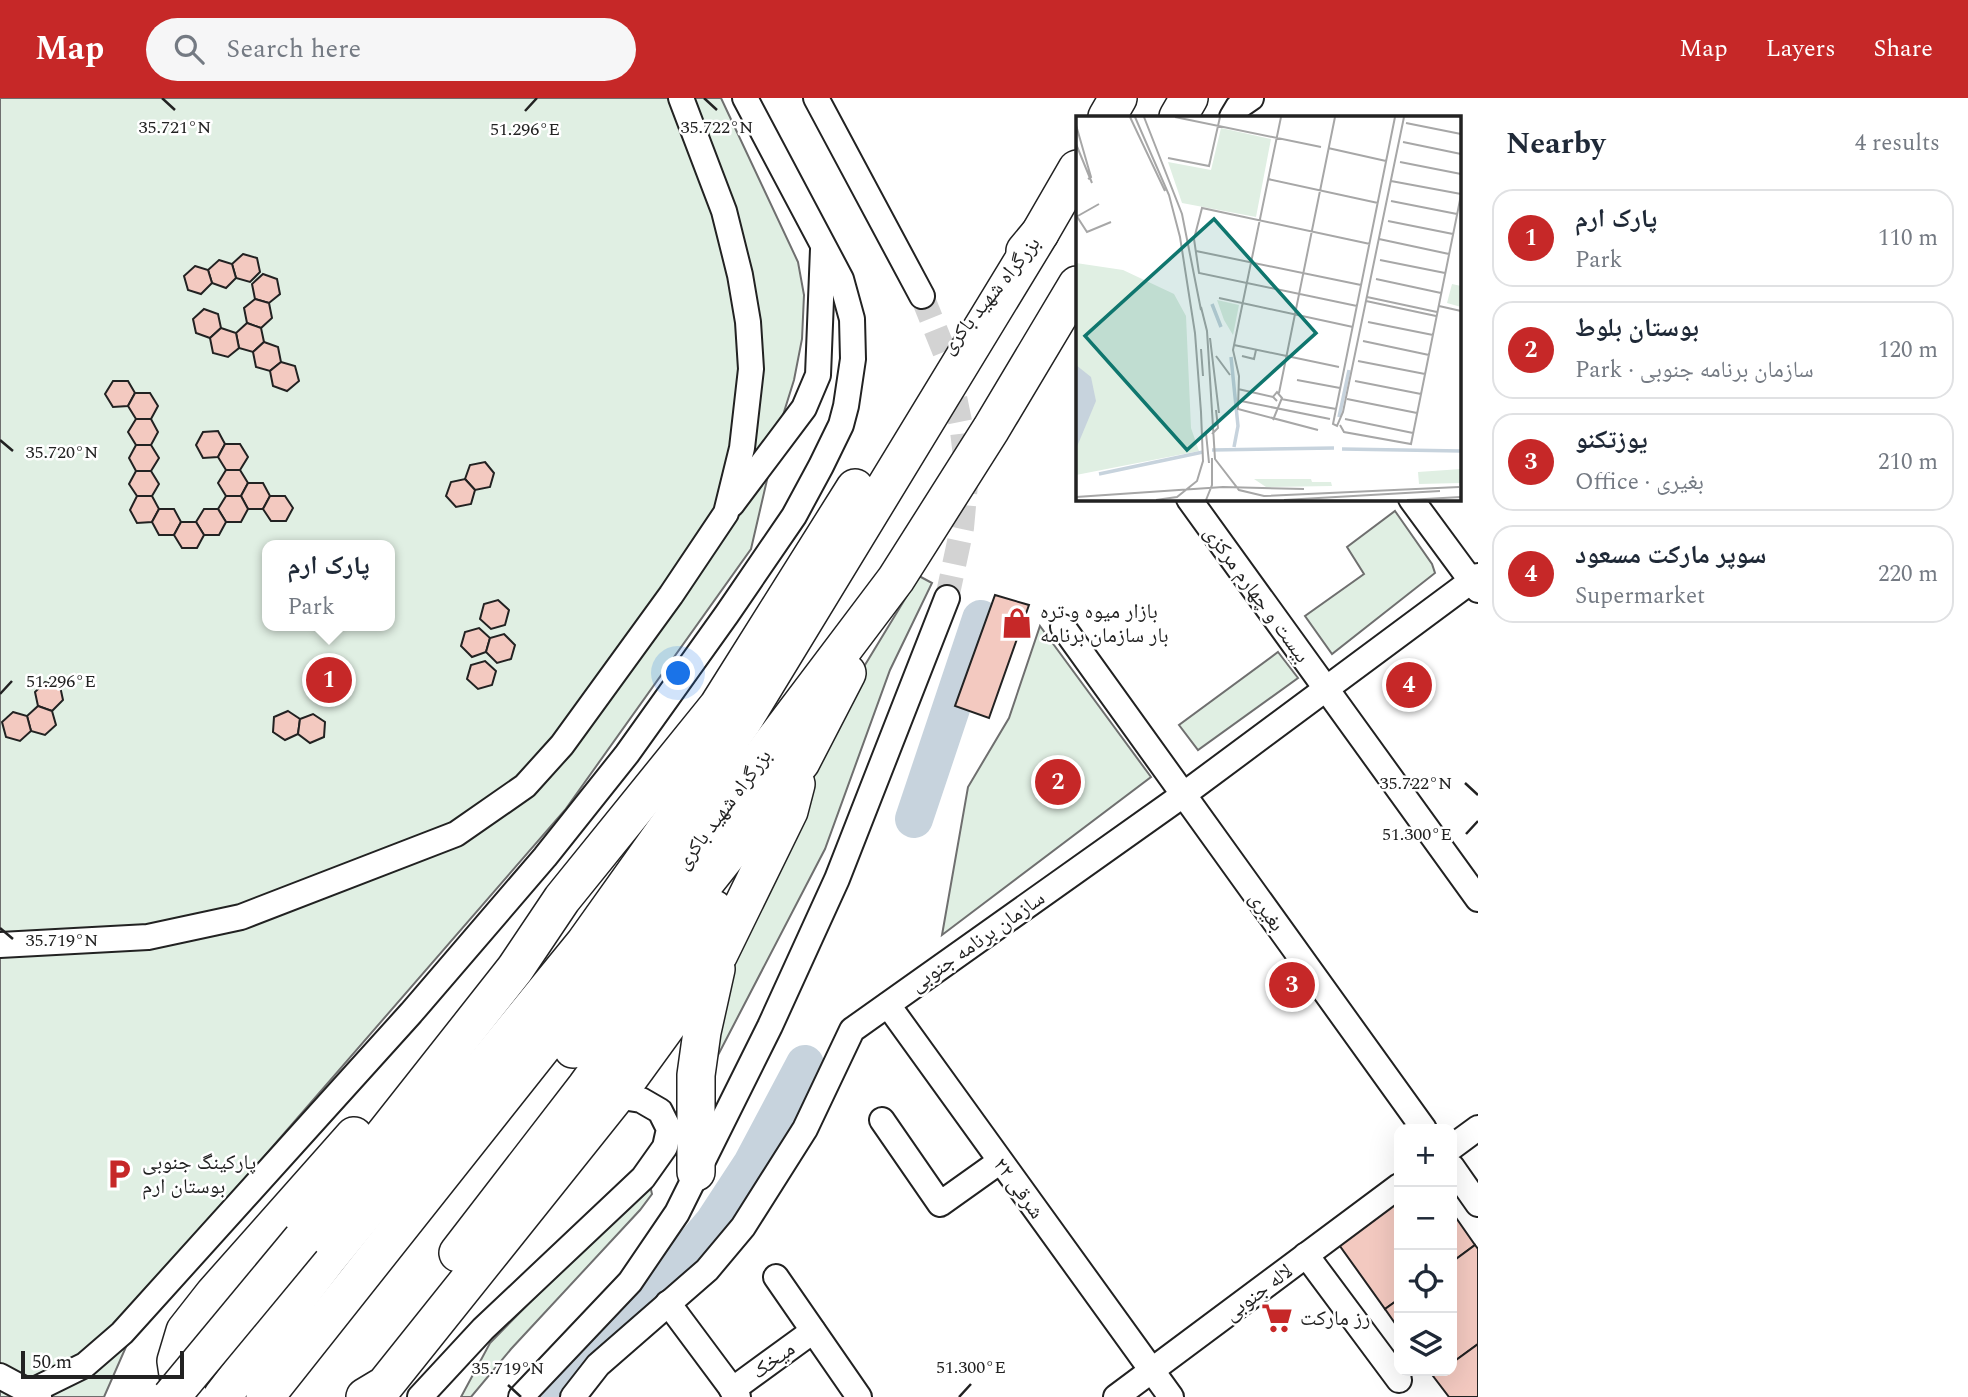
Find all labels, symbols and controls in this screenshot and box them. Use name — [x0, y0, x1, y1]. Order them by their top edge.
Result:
search box — [146, 18, 636, 81]
text: Map — [35, 24, 104, 74]
text: Search here — [226, 29, 361, 69]
icon: search — [170, 30, 208, 68]
text: Map — [1679, 31, 1728, 67]
text: Layers — [1766, 31, 1836, 67]
text: Share — [1874, 31, 1933, 67]
text: 35.721°N — [139, 114, 211, 141]
text: 35.722°N — [681, 114, 753, 141]
text: 51.296°E — [490, 116, 560, 143]
inset map — [1076, 116, 1461, 500]
text: Nearby — [1506, 121, 1605, 167]
text: 4 results — [1855, 126, 1940, 161]
text: پارک ارم — [1575, 199, 1657, 239]
text: 1 — [1525, 221, 1537, 256]
text: 110 m — [1878, 221, 1938, 256]
street label: بزرگراه شهید باکری — [933, 230, 1049, 362]
text: Park — [1575, 243, 1622, 278]
text: بوستان بلوط — [1575, 308, 1699, 348]
text: 2 — [1525, 333, 1537, 368]
text: 120 m — [1878, 333, 1938, 368]
text: Park · سازمان برنامه جنوبی — [1575, 353, 1814, 388]
text: یوزتکنو — [1575, 420, 1648, 460]
text: 35.720°N — [26, 439, 98, 466]
text: 3 — [1525, 445, 1537, 480]
text: 210 m — [1878, 445, 1938, 480]
text: Office · بغیری — [1575, 465, 1704, 500]
street label: بیست و چهارم مرکزی — [1195, 519, 1317, 670]
text: سوپر مارکت مسعود — [1575, 535, 1767, 575]
popup — [262, 540, 395, 631]
text: پارک ارم — [287, 546, 370, 586]
text: 4 — [1525, 557, 1537, 592]
text: 220 m — [1878, 557, 1938, 592]
text: Supermarket — [1575, 579, 1705, 614]
text: Park — [287, 590, 335, 625]
place label: بازار میوه و تره بار سازمان برنامه — [1040, 596, 1169, 652]
shop icon: بازار میوه و تره بار سازمان برنامه — [1000, 606, 1034, 640]
pin: 1 — [306, 654, 352, 706]
your location — [661, 656, 695, 690]
pin: 4 — [1386, 659, 1432, 711]
text: 51.296°E — [26, 668, 96, 695]
street label: بزرگراه شهید باکری — [668, 742, 780, 877]
pin: 2 — [1035, 756, 1081, 808]
text: 35.722°N — [1380, 770, 1452, 797]
text: 51.300°E — [1382, 821, 1452, 848]
street label: سازمان برنامه جنوبی — [903, 883, 1052, 1000]
street label: بغیری — [1240, 885, 1292, 939]
text: 35.719°N — [26, 927, 98, 954]
pin: 3 — [1269, 959, 1315, 1011]
map controls — [1394, 1124, 1457, 1376]
button: + — [1394, 1124, 1457, 1187]
place label: پارکینگ جنوبی بوستان ارم — [142, 1147, 256, 1203]
street label: ۲۲ شرقی — [985, 1151, 1052, 1226]
parking icon: پارکینگ جنوبی بوستان ارم — [102, 1157, 136, 1191]
button: − — [1394, 1187, 1457, 1250]
button: locate — [1394, 1250, 1457, 1313]
street label: لاله جنوبی — [1217, 1256, 1300, 1330]
supermarket icon: رز مارکت — [1260, 1301, 1294, 1335]
place label: رز مارکت — [1300, 1303, 1370, 1335]
button: layers — [1394, 1313, 1457, 1376]
street label: میخک — [745, 1334, 802, 1388]
scale bar — [21, 1348, 184, 1380]
text: 50 m — [32, 1348, 72, 1377]
text: 51.300°E — [936, 1354, 1006, 1381]
text: 35.719°N — [472, 1355, 544, 1382]

